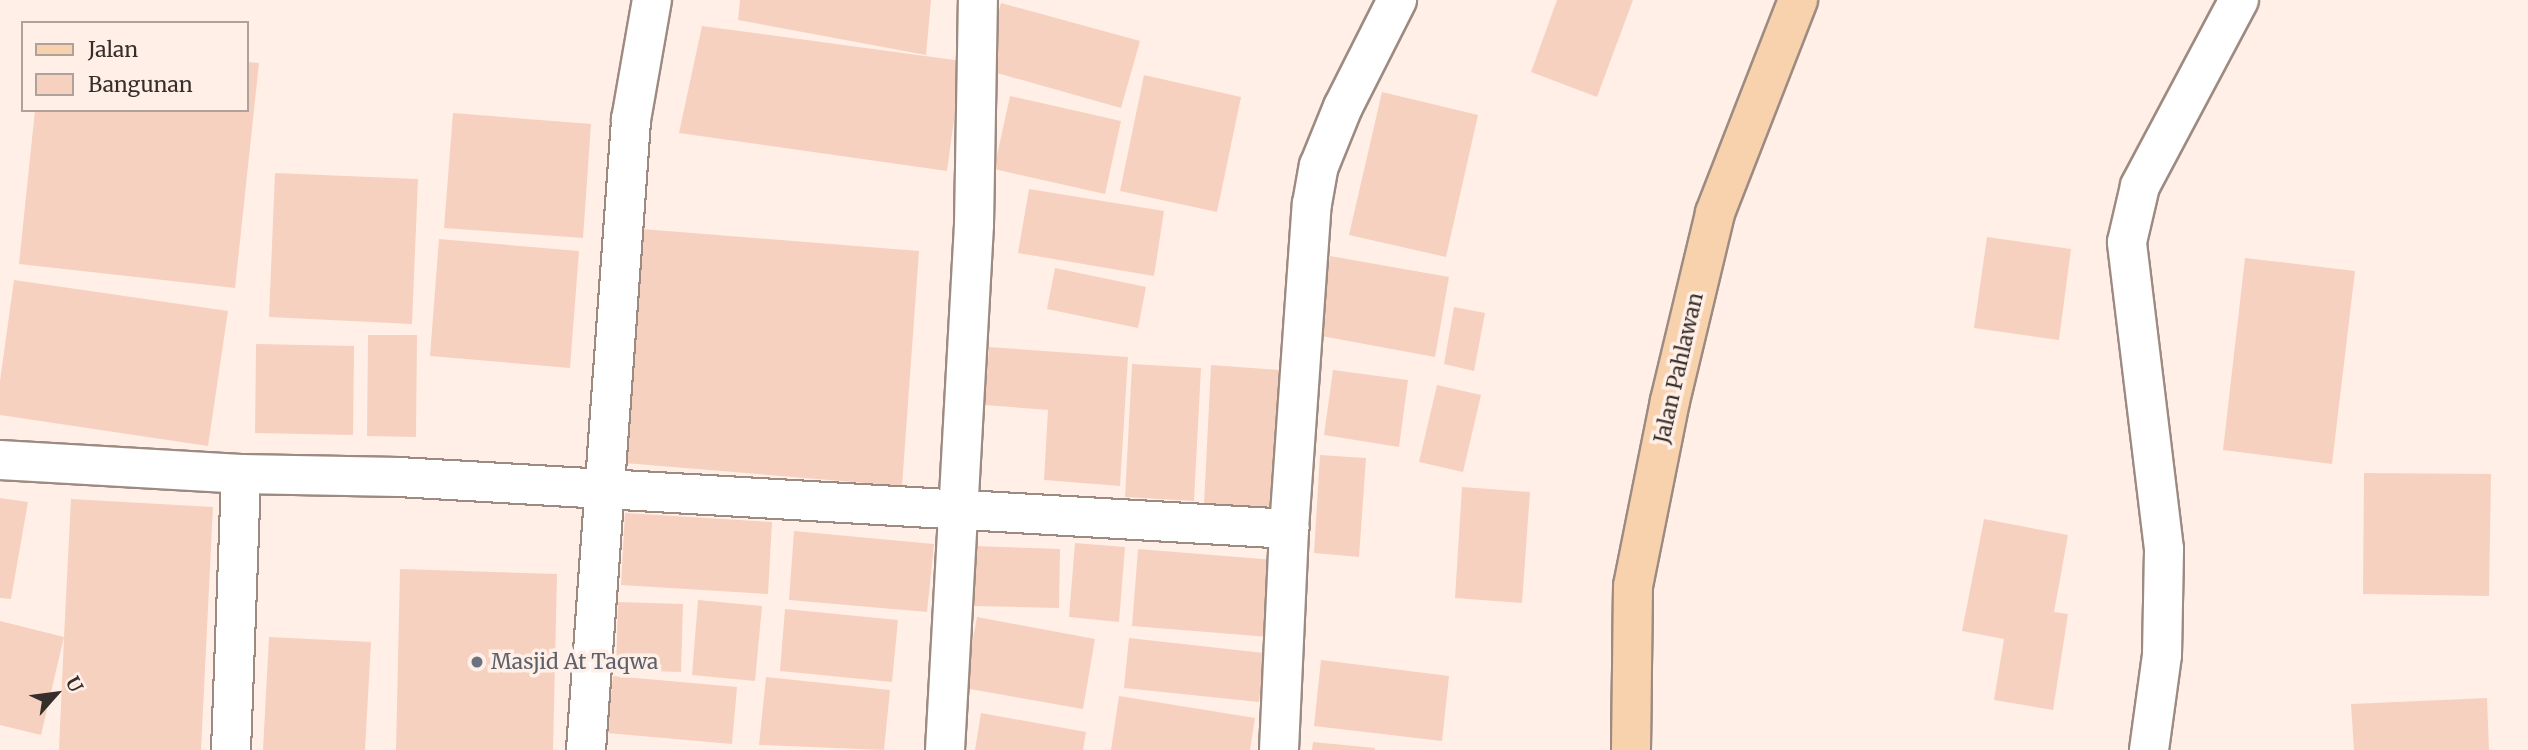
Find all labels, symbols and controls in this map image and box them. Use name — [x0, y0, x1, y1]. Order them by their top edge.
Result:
legend — [21, 21, 248, 112]
text: Jalan — [88, 36, 138, 63]
text: Bangunan — [88, 71, 193, 98]
street label: Jalan Pahlawan — [1649, 290, 1709, 446]
place label: Masjid At Taqwa — [491, 649, 658, 675]
marker: Masjid At Taqwa — [469, 654, 485, 670]
north arrow — [21, 659, 91, 729]
text: U — [61, 672, 88, 696]

